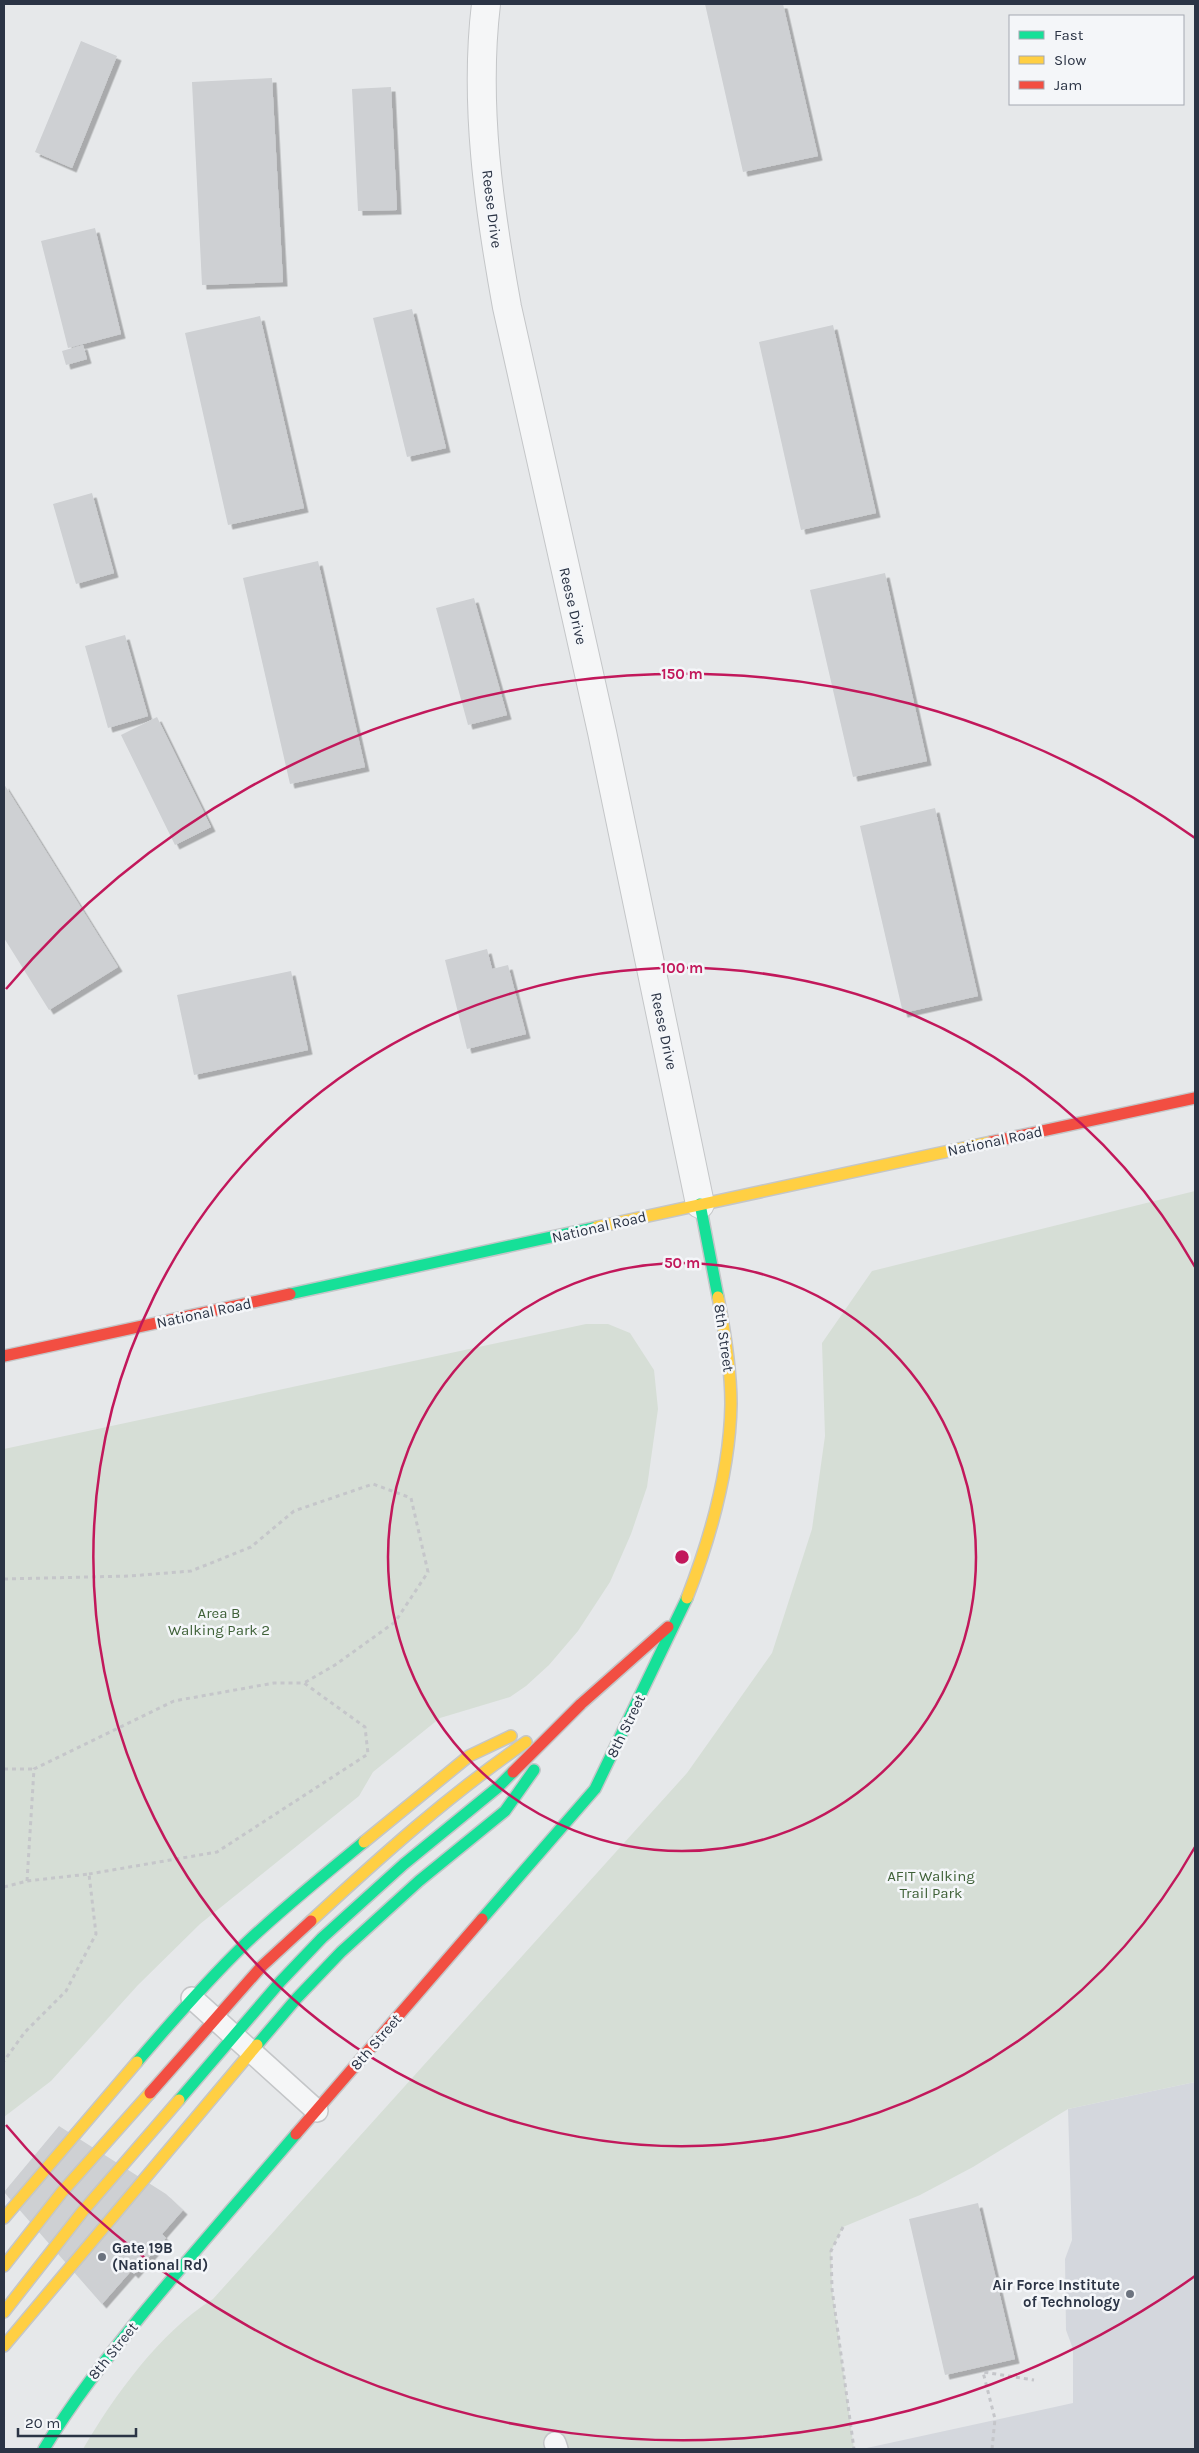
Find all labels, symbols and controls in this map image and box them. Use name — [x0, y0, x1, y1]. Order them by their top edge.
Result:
legend — [1009, 15, 1184, 105]
text: Fast — [1054, 26, 1084, 44]
text: Slow — [1054, 51, 1086, 69]
text: Jam — [1054, 76, 1082, 94]
street label: Reese Drive — [478, 169, 506, 249]
street label: Reese Drive — [555, 566, 591, 646]
text: 150 m — [661, 665, 703, 683]
text: 100 m — [661, 959, 703, 977]
street label: Reese Drive — [647, 991, 681, 1071]
street label: National Road — [946, 1122, 1044, 1160]
street label: National Road — [550, 1207, 648, 1247]
text: 50 m — [664, 1254, 700, 1272]
street label: National Road — [155, 1294, 253, 1332]
street label: 8th Street — [710, 1303, 738, 1374]
centre of rings — [673, 1548, 691, 1566]
park label: Area B Walking Park 2 — [168, 1604, 270, 1639]
street label: 8th Street — [603, 1691, 649, 1761]
park label: AFIT Walking Trail Park — [887, 1867, 975, 1902]
street label: 8th Street — [347, 2010, 406, 2074]
place label: Gate 19B (National Rd) — [112, 2239, 208, 2274]
marker: Gate 19B (National Rd) — [96, 2251, 108, 2263]
place label: Air Force Institute of Technology — [992, 2276, 1120, 2311]
marker: Air Force Institute of Technology — [1124, 2288, 1136, 2300]
street label: 8th Street — [84, 2318, 142, 2383]
scale bar — [18, 2406, 135, 2438]
text: 20 m — [25, 2414, 60, 2432]

